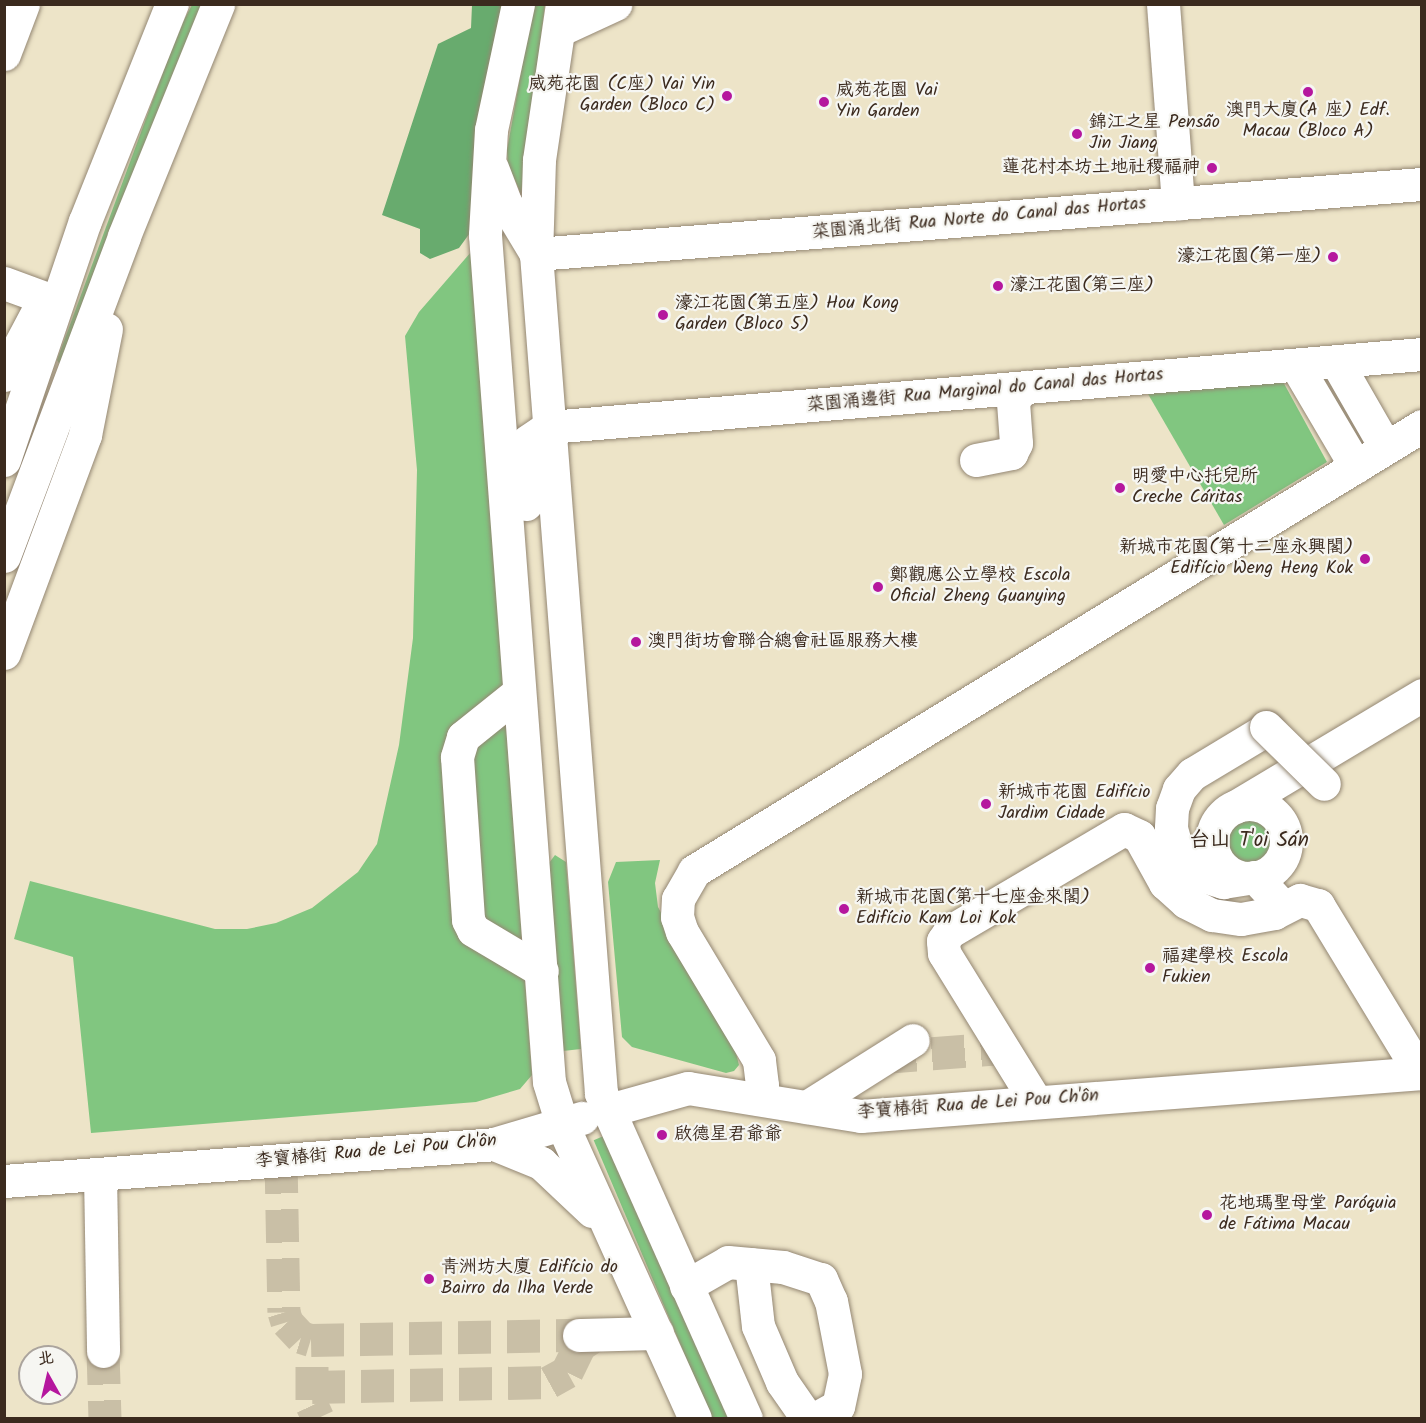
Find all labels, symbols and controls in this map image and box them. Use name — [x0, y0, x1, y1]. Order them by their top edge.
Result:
place label: 威苑花園 (C座) Vai Yin Garden (Bloco C) — [528, 75, 715, 118]
place label: 威苑花園 Vai Yin Garden — [836, 81, 938, 124]
marker: 澳門大廈(A 座) Edf. Macau (Bloco A) — [1301, 85, 1315, 99]
marker: 威苑花園 (C座) Vai Yin Garden (Bloco C) — [720, 89, 734, 103]
marker: 威苑花園 Vai Yin Garden — [817, 95, 831, 109]
place label: 澳門大廈(A 座) Edf. Macau (Bloco A) — [1226, 101, 1390, 144]
place label: 錦江之星 Pensão Jin Jiang — [1089, 113, 1220, 156]
marker: 錦江之星 Pensão Jin Jiang — [1070, 127, 1084, 141]
place label: 蓮花村本坊土地社稷福神 — [1002, 157, 1200, 179]
marker: 蓮花村本坊土地社稷福神 — [1205, 161, 1219, 175]
street label: 菜園涌北街 Rua Norte do Canal das Hortas — [811, 194, 1147, 244]
place label: 濠江花園(第一座) — [1177, 246, 1321, 268]
marker: 濠江花園(第一座) — [1326, 250, 1340, 264]
place label: 濠江花園(第三座) — [1010, 275, 1154, 297]
marker: 濠江花園(第三座) — [991, 279, 1005, 293]
place label: 濠江花園(第五座) Hou Kong Garden (Bloco 5) — [675, 294, 899, 336]
marker: 濠江花園(第五座) Hou Kong Garden (Bloco 5) — [656, 308, 670, 322]
street label: 菜園涌邊街 Rua Marginal do Canal das Hortas — [806, 365, 1164, 417]
place label: 明愛中心托兒所 Creche Cáritas — [1132, 467, 1258, 510]
marker: 明愛中心托兒所 Creche Cáritas — [1113, 481, 1127, 495]
place label: 新城市花園(第十二座永興閣) Edifício Weng Heng Kok — [1119, 538, 1353, 580]
marker: 新城市花園(第十二座永興閣) Edifício Weng Heng Kok — [1358, 552, 1372, 566]
place label: 鄭觀應公立學校 Escola Oficial Zheng Guanying — [890, 566, 1070, 608]
marker: 鄭觀應公立學校 Escola Oficial Zheng Guanying — [871, 580, 885, 594]
place label: 澳門街坊會聯合總會社區服務大樓 — [648, 631, 918, 653]
marker: 澳門街坊會聯合總會社區服務大樓 — [629, 635, 643, 649]
place label: 新城市花園 Edifício Jardim Cidade — [998, 783, 1151, 826]
marker: 新城市花園 Edifício Jardim Cidade — [979, 797, 993, 811]
district label: 台山 T'oi Sán — [1189, 828, 1309, 854]
place label: 新城市花園(第十七座金來閣) Edifício Kam Loi Kok — [856, 888, 1090, 930]
marker: 新城市花園(第十七座金來閣) Edifício Kam Loi Kok — [837, 902, 851, 916]
place label: 福建學校 Escola Fukien — [1162, 947, 1288, 990]
marker: 福建學校 Escola Fukien — [1143, 961, 1157, 975]
street label: 李寶椿街 Rua de Lei Pou Ch'ôn — [856, 1086, 1100, 1124]
place label: 啟德星君爺爺 — [674, 1124, 782, 1146]
marker: 啟德星君爺爺 — [655, 1128, 669, 1142]
street label: 李寶椿街 Rua de Lei Pou Ch'ôn — [254, 1131, 498, 1173]
place label: 花地瑪聖母堂 Paróquia de Fátima Macau — [1219, 1194, 1396, 1236]
marker: 花地瑪聖母堂 Paróquia de Fátima Macau — [1200, 1208, 1214, 1222]
place label: 青洲坊大廈 Edifício do Bairro da Ilha Verde — [441, 1258, 618, 1300]
marker: 青洲坊大廈 Edifício do Bairro da Ilha Verde — [422, 1272, 436, 1286]
north arrow — [18, 1345, 78, 1405]
text: 北 — [36, 1345, 55, 1372]

